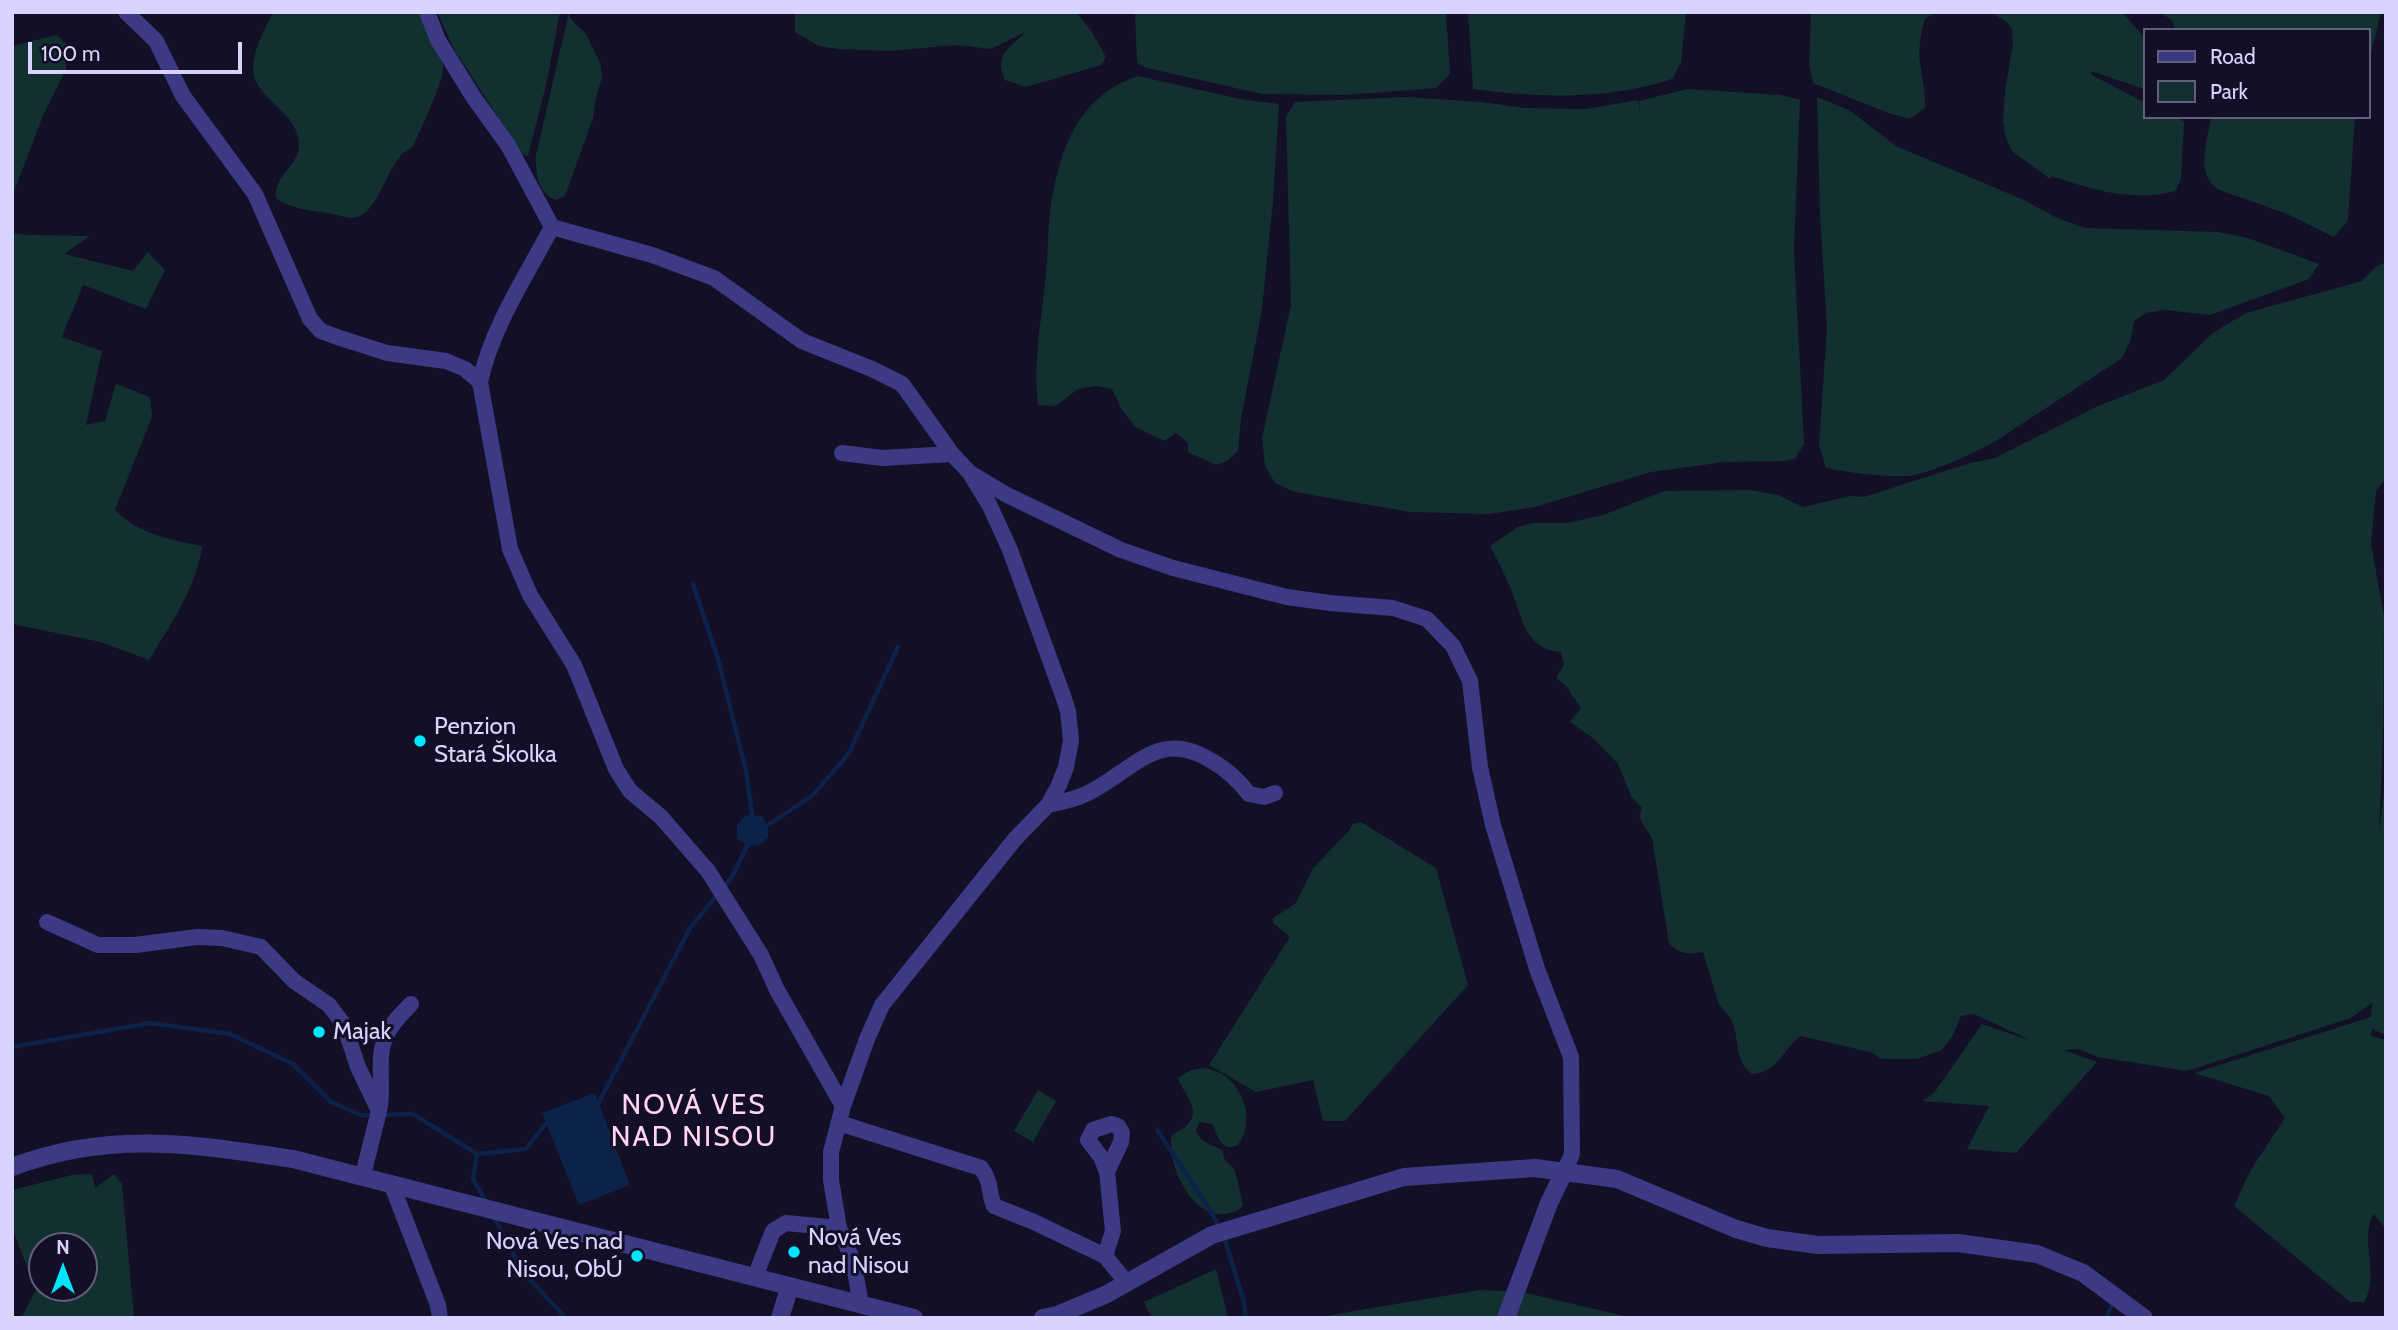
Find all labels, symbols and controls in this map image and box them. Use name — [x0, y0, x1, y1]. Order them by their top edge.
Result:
scale bar — [32, 28, 245, 72]
legend — [2142, 28, 2370, 119]
text: 100 m — [41, 41, 100, 66]
text: Road — [2210, 44, 2256, 69]
text: Park — [2210, 79, 2248, 104]
place label: Penzion Stará Školka — [434, 713, 557, 769]
marker: Penzion Stará Školka — [412, 733, 428, 749]
place label: Majak — [333, 1018, 391, 1046]
marker: Majak — [311, 1024, 327, 1040]
district label: NOVÁ VES NAD NISOU — [612, 1089, 776, 1155]
place label: Nová Ves nad Nisou — [808, 1224, 909, 1280]
place label: Nová Ves nad Nisou, ObÚ — [486, 1228, 623, 1284]
north arrow — [28, 1232, 98, 1302]
text: N — [56, 1236, 70, 1259]
marker: Nová Ves nad Nisou — [786, 1244, 802, 1260]
marker: Nová Ves nad Nisou, ObÚ — [629, 1248, 645, 1264]

